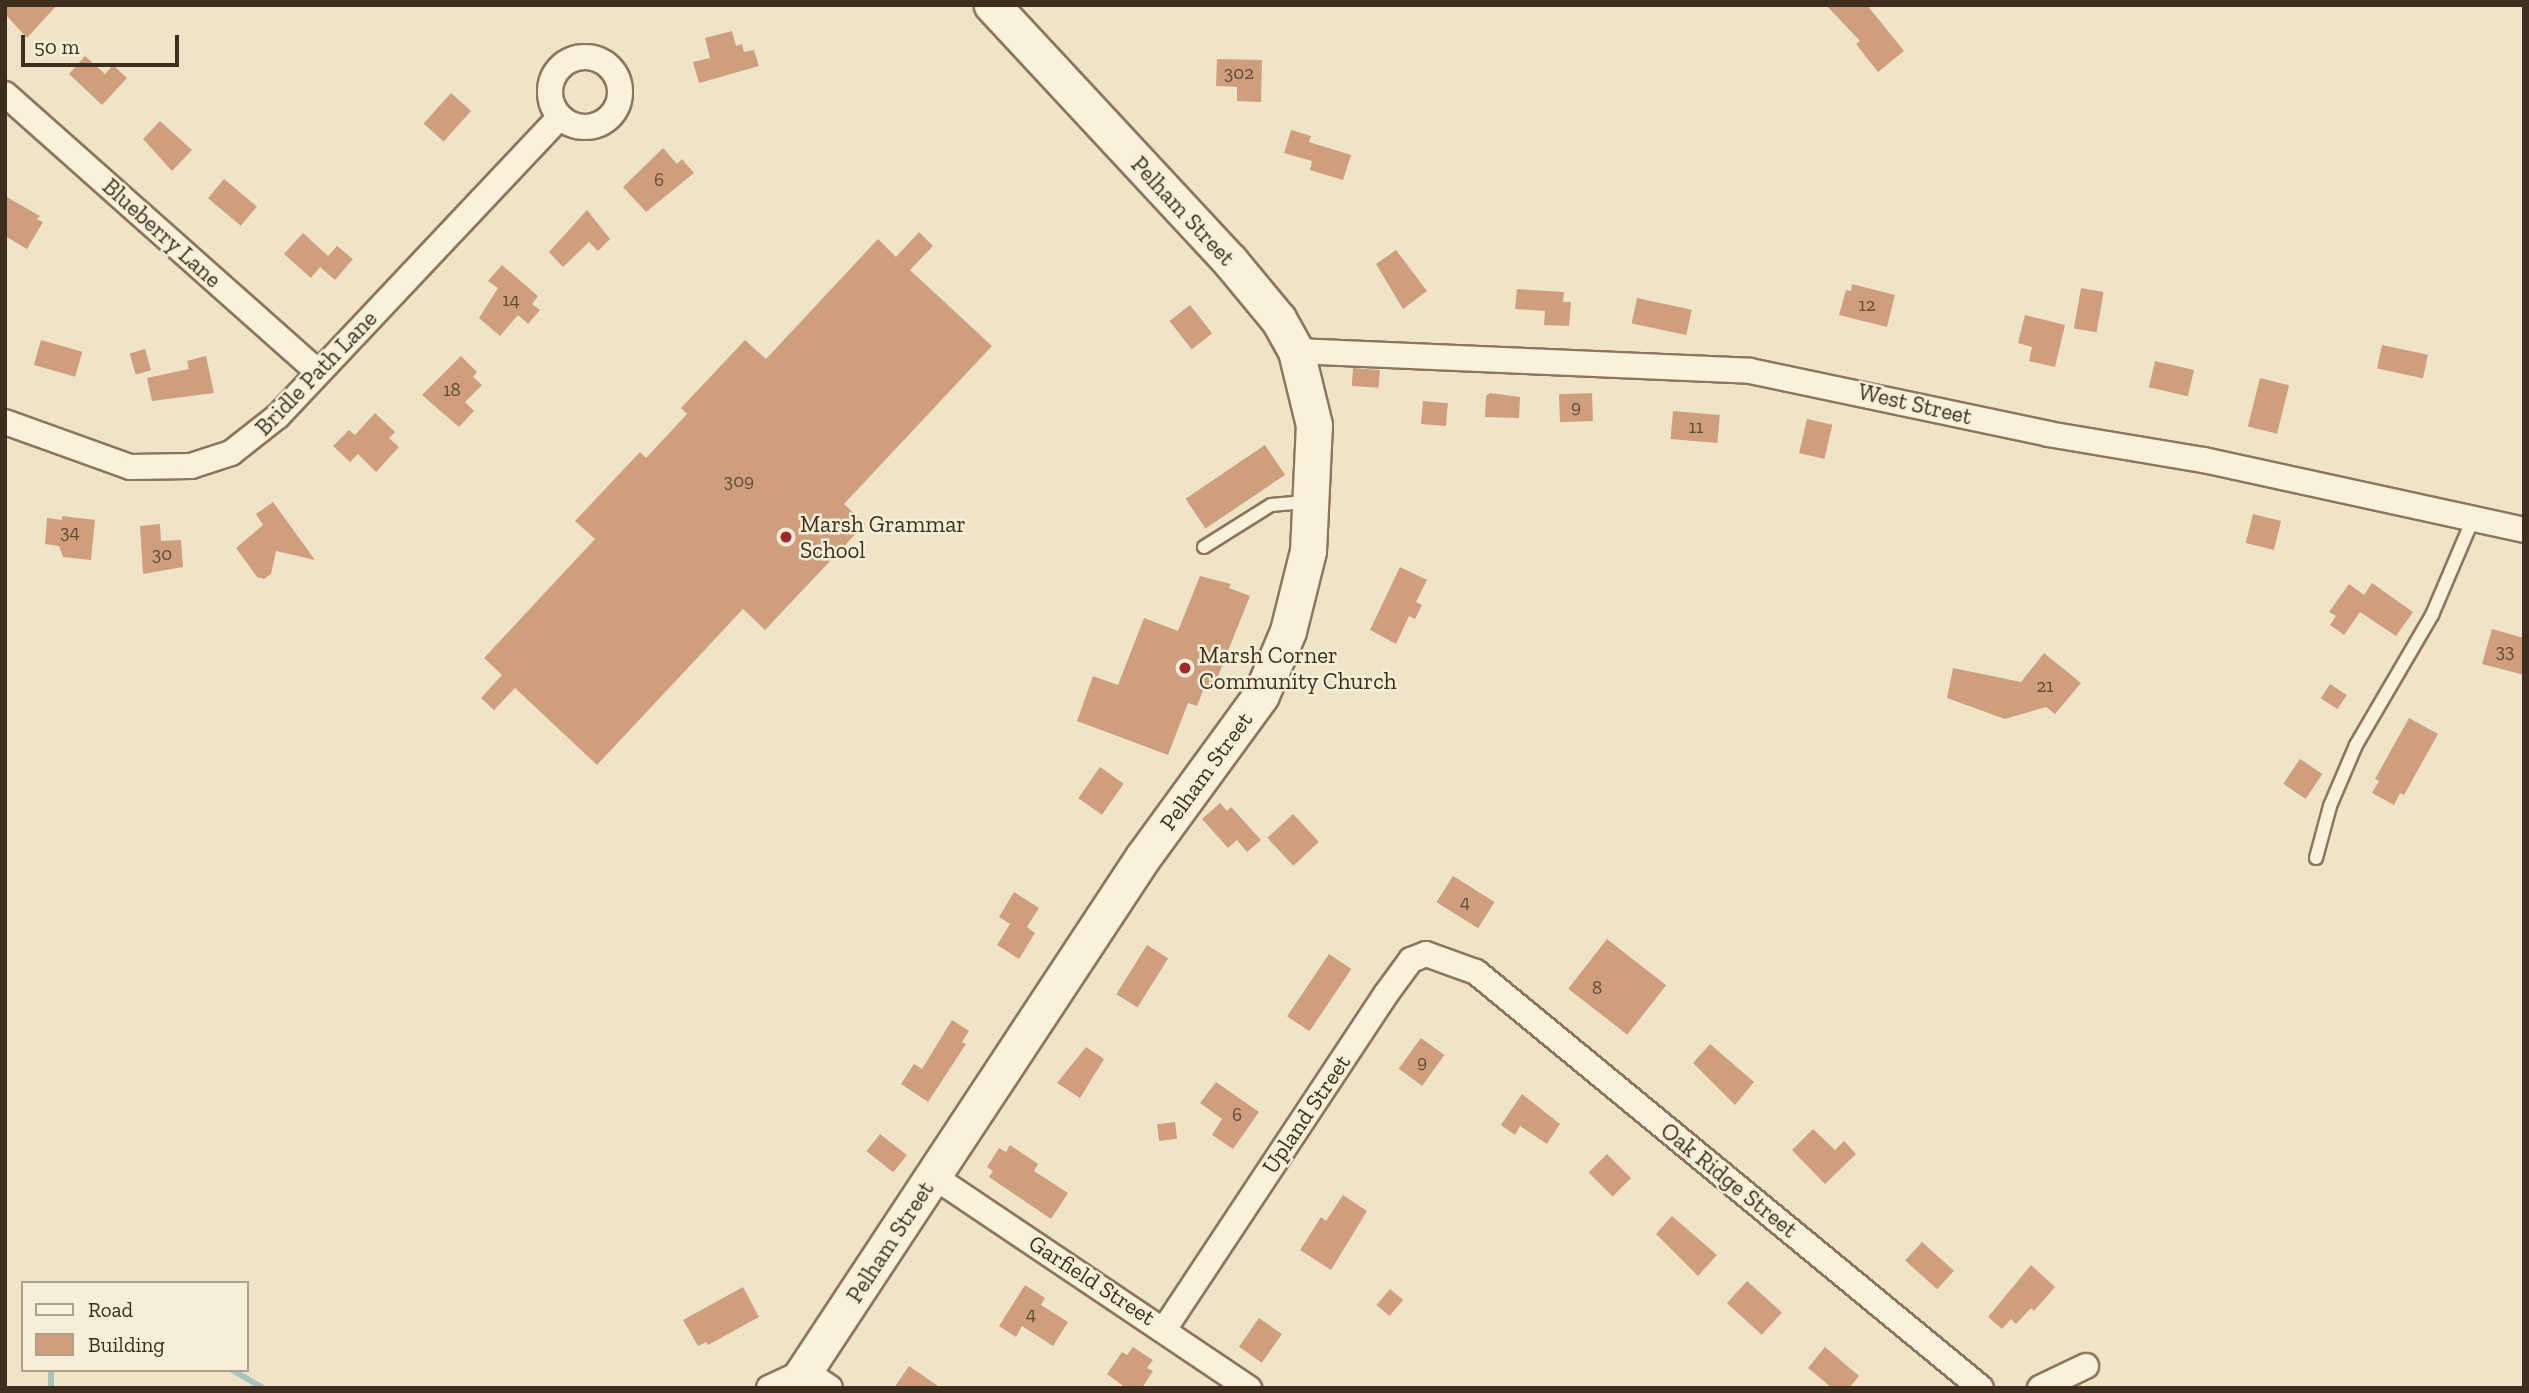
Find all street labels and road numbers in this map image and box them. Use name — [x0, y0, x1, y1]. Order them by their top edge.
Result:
street label: Pelham Street — [1125, 151, 1241, 271]
street label: Blueberry Lane — [97, 172, 227, 294]
street label: Bridle Path Lane — [249, 305, 383, 441]
street label: West Street — [1856, 378, 1974, 430]
street label: Pelham Street — [1154, 707, 1258, 835]
street label: Upland Street — [1256, 1049, 1356, 1179]
street label: Oak Ridge Street — [1655, 1117, 1803, 1243]
street label: Pelham Street — [840, 1176, 940, 1308]
street label: Garfield Street — [1024, 1229, 1160, 1331]

